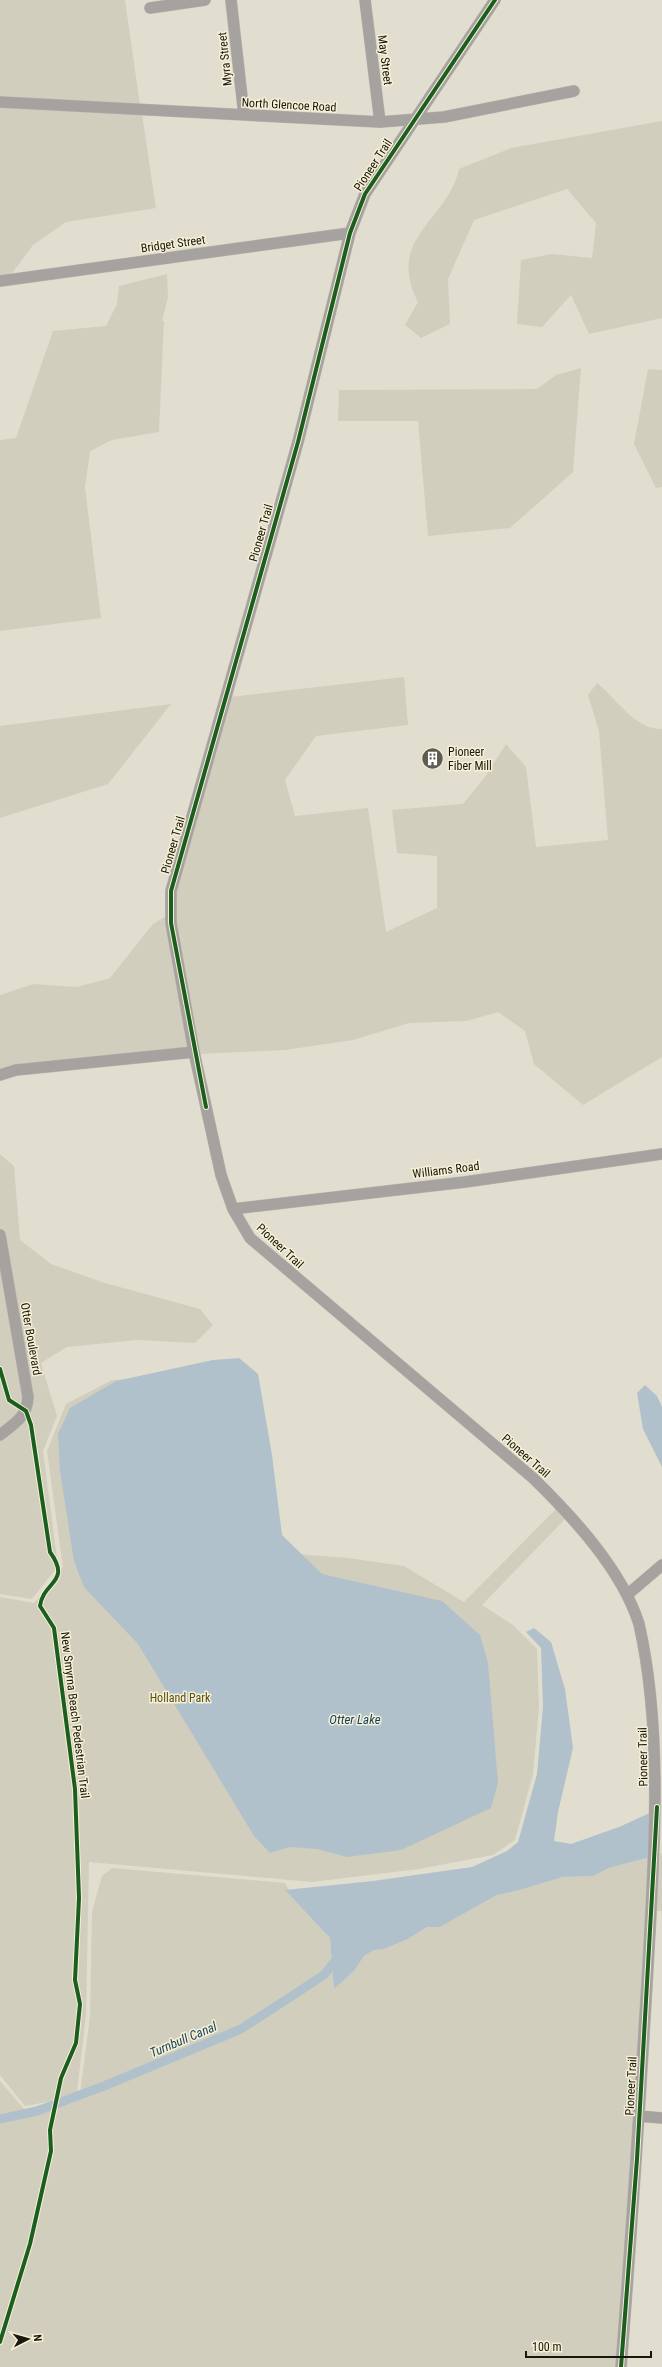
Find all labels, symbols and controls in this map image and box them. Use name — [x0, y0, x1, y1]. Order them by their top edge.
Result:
street label: Myra Street — [215, 31, 235, 87]
street label: May Street — [375, 34, 395, 86]
street label: North Glencoe Road — [241, 96, 337, 114]
street label: Pioneer Trail — [351, 136, 395, 194]
street label: Bridget Street — [140, 232, 207, 255]
street label: Pioneer Trail — [246, 503, 276, 563]
place label: Pioneer Fiber Mill — [448, 745, 492, 773]
building icon: Pioneer Fiber Mill — [420, 746, 446, 772]
street label: Pioneer Trail — [158, 815, 188, 875]
street label: Williams Road — [412, 1159, 480, 1181]
street label: Pioneer Trail — [254, 1221, 306, 1271]
street label: Otter Boulevard — [18, 1302, 44, 1376]
street label: Pioneer Trail — [499, 1431, 553, 1481]
street label: New Smyrna Beach Pedestrian Trail — [58, 1631, 92, 1799]
park label: Holland Park — [150, 1691, 211, 1705]
water label: Otter Lake — [329, 1712, 381, 1727]
street label: Pioneer Trail — [635, 1727, 651, 1787]
water label: Turnbull Canal — [147, 2018, 220, 2060]
street label: Pioneer Trail — [622, 2056, 640, 2116]
north arrow — [8, 2319, 48, 2359]
scale bar — [526, 2333, 651, 2359]
text: N — [31, 2334, 44, 2342]
text: 100 m — [532, 2340, 562, 2354]

